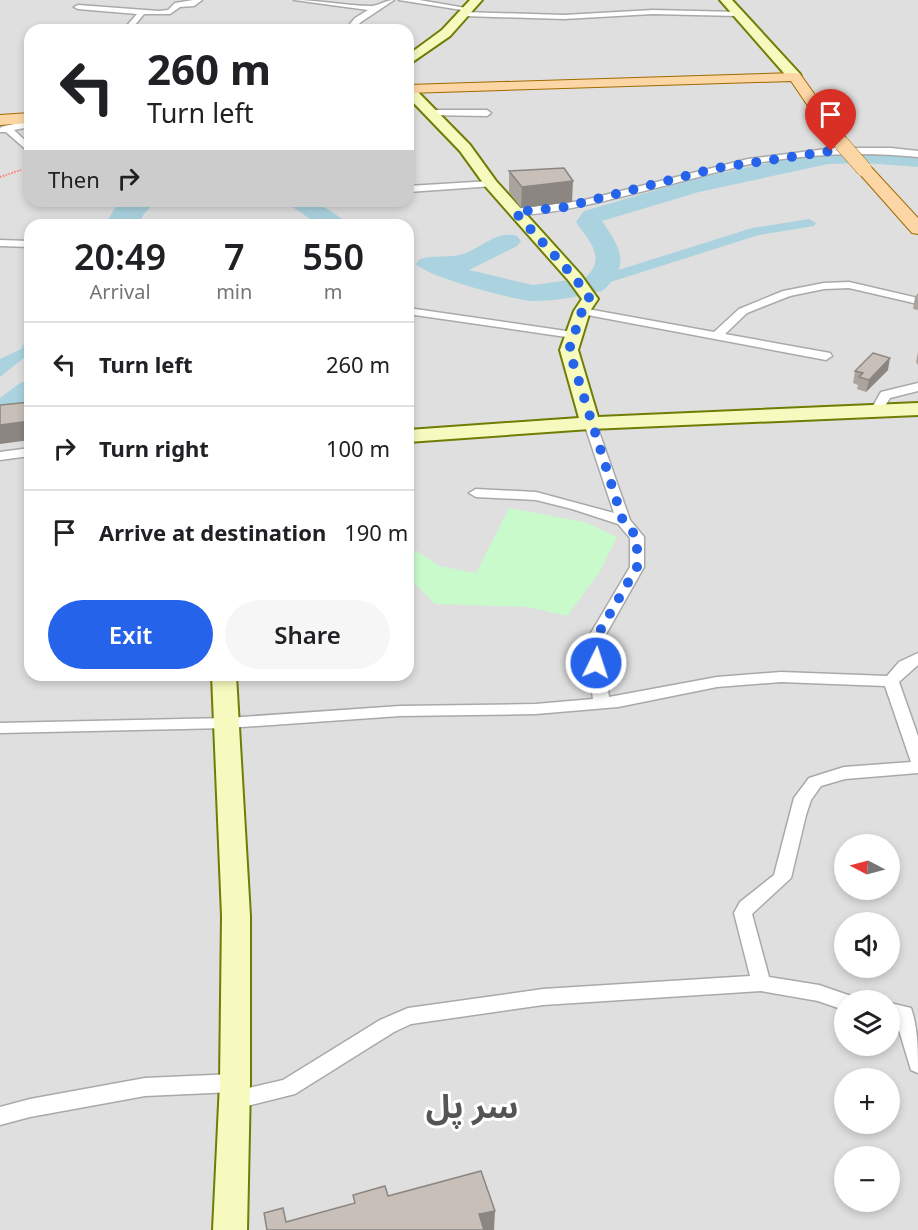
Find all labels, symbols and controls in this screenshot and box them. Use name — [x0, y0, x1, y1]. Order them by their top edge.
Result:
text: 260 m — [147, 40, 271, 97]
icon: left — [48, 48, 126, 126]
pin — [805, 89, 856, 151]
text: Turn left — [147, 94, 253, 131]
icon: arrive — [814, 98, 847, 131]
icon: right — [112, 162, 145, 195]
text: Then — [48, 164, 100, 194]
text: 20:49 — [74, 232, 166, 281]
text: 7 — [224, 232, 245, 281]
text: 550 — [302, 232, 364, 281]
text: Arrival — [90, 278, 151, 305]
text: min — [216, 278, 252, 305]
text: m — [324, 278, 343, 305]
icon: left — [48, 348, 81, 381]
text: Turn left — [99, 349, 193, 379]
text: 260 m — [326, 349, 390, 379]
icon: right — [48, 432, 81, 465]
text: Turn right — [99, 433, 209, 463]
text: 100 m — [326, 433, 390, 463]
icon: arrive — [48, 516, 81, 549]
text: Arrive at destination — [99, 517, 326, 547]
text: 190 m — [344, 517, 408, 547]
button: Exit — [48, 600, 213, 669]
button: Share — [225, 600, 390, 669]
position arrow — [564, 631, 628, 695]
north arrow — [834, 834, 900, 900]
map controls — [834, 834, 900, 1212]
button: sound — [834, 912, 900, 978]
button: layers — [834, 990, 900, 1056]
button: + — [834, 1068, 900, 1134]
district label: سر پل — [426, 1083, 518, 1129]
button: − — [834, 1146, 900, 1212]

